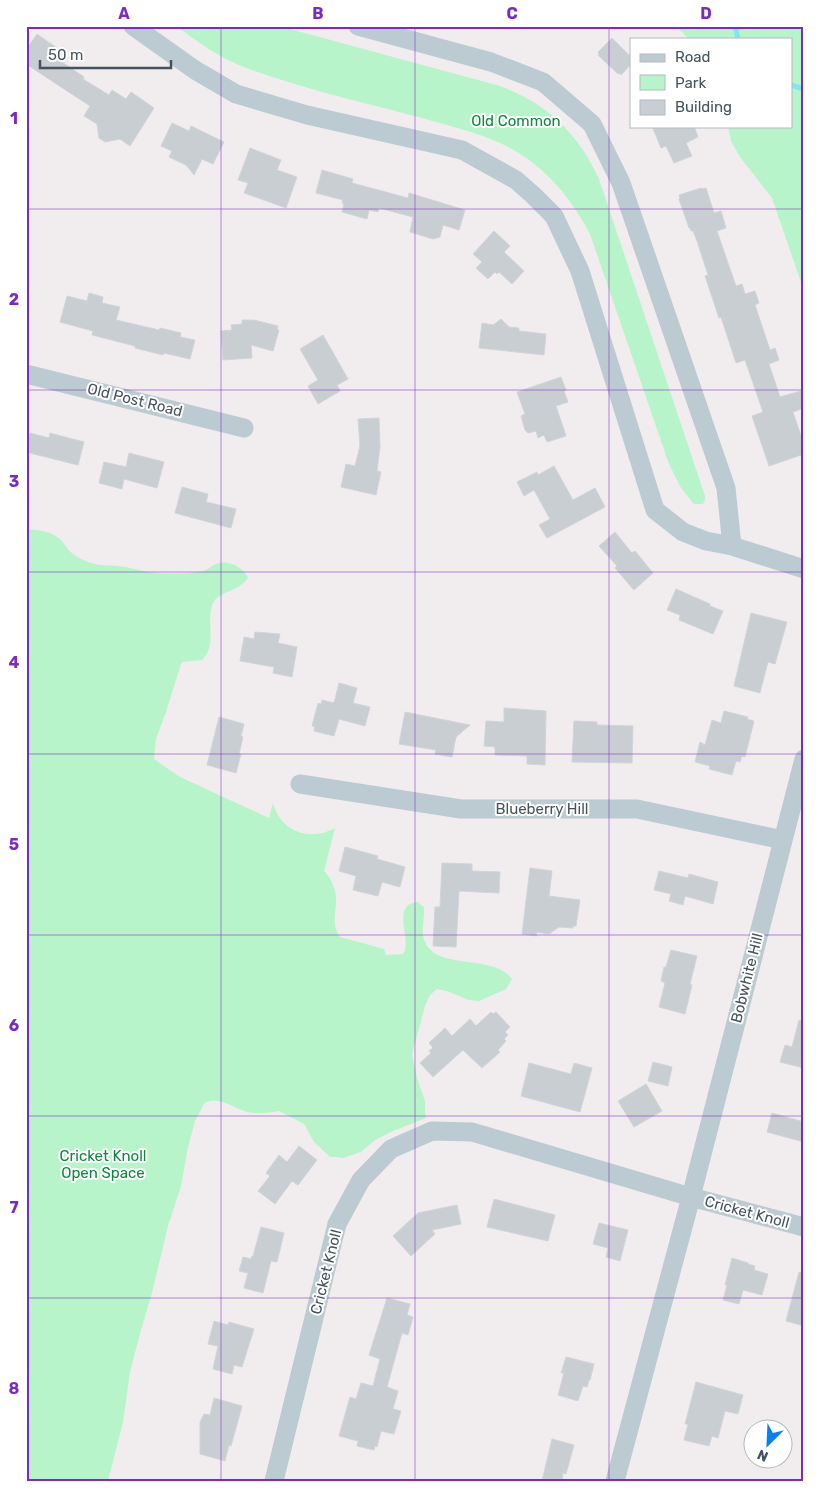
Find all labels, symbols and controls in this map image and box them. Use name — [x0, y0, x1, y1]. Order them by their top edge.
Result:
text: A — [118, 4, 130, 23]
text: B — [312, 4, 324, 23]
text: C — [506, 4, 518, 23]
text: D — [700, 4, 712, 23]
scale bar — [40, 38, 171, 70]
legend — [630, 38, 792, 128]
text: 50 m — [48, 46, 83, 64]
text: Road — [675, 48, 711, 66]
text: Park — [675, 74, 706, 92]
text: Building — [675, 98, 732, 116]
text: 1 — [10, 109, 18, 128]
park label: Old Common — [471, 112, 561, 130]
text: 2 — [9, 290, 19, 309]
street label: Old Post Road — [86, 380, 184, 420]
text: 3 — [9, 472, 19, 491]
text: 4 — [9, 653, 20, 672]
street label: Blueberry Hill — [495, 800, 589, 818]
text: 5 — [9, 835, 19, 854]
street label: Bobwhite Hill — [727, 931, 767, 1025]
text: 6 — [9, 1016, 19, 1035]
park label: Cricket Knoll Open Space — [60, 1147, 146, 1182]
street label: Cricket Knoll — [703, 1192, 791, 1232]
text: 7 — [9, 1198, 19, 1217]
street label: Cricket Knoll — [307, 1228, 345, 1316]
text: 8 — [9, 1379, 20, 1398]
north arrow — [742, 1420, 792, 1470]
text: N — [755, 1446, 771, 1465]

